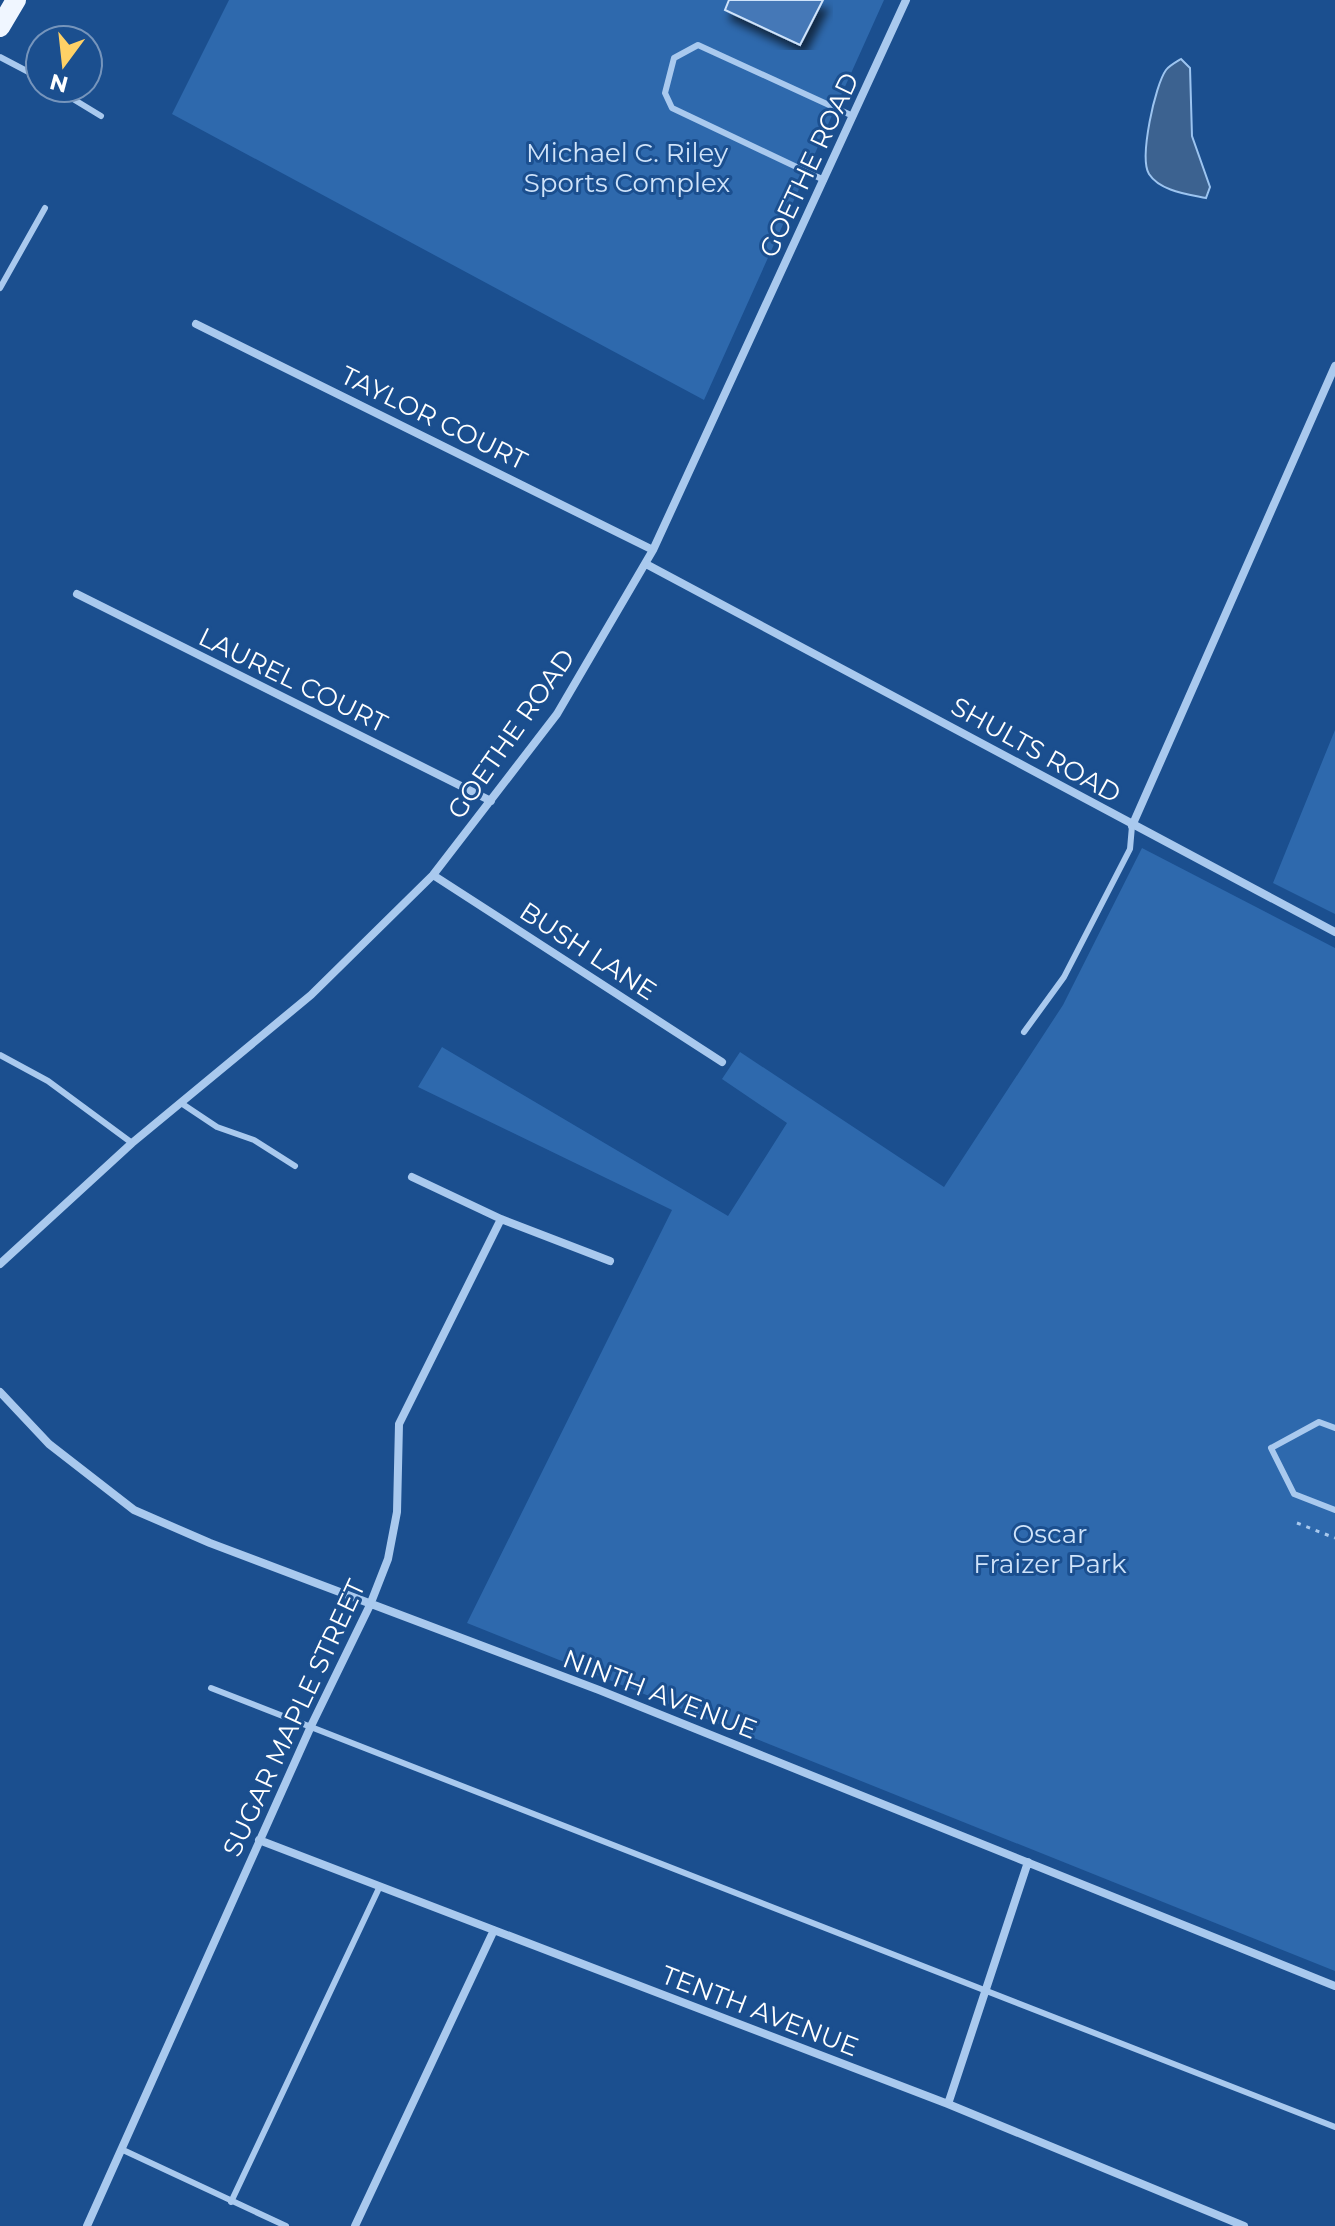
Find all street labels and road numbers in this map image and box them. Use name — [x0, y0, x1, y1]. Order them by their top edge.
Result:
street label: GOETHE ROAD — [752, 68, 866, 262]
street label: TAYLOR COURT — [336, 359, 532, 477]
street label: LAUREL COURT — [193, 620, 393, 740]
street label: GOETHE ROAD — [441, 643, 581, 825]
street label: SHULTS ROAD — [946, 690, 1126, 810]
street label: BUSH LANE — [514, 895, 662, 1007]
street label: SUGAR MAPLE STREET — [216, 1575, 372, 1861]
street label: NINTH AVENUE — [559, 1642, 761, 1746]
street label: TENTH AVENUE — [657, 1959, 863, 2063]

